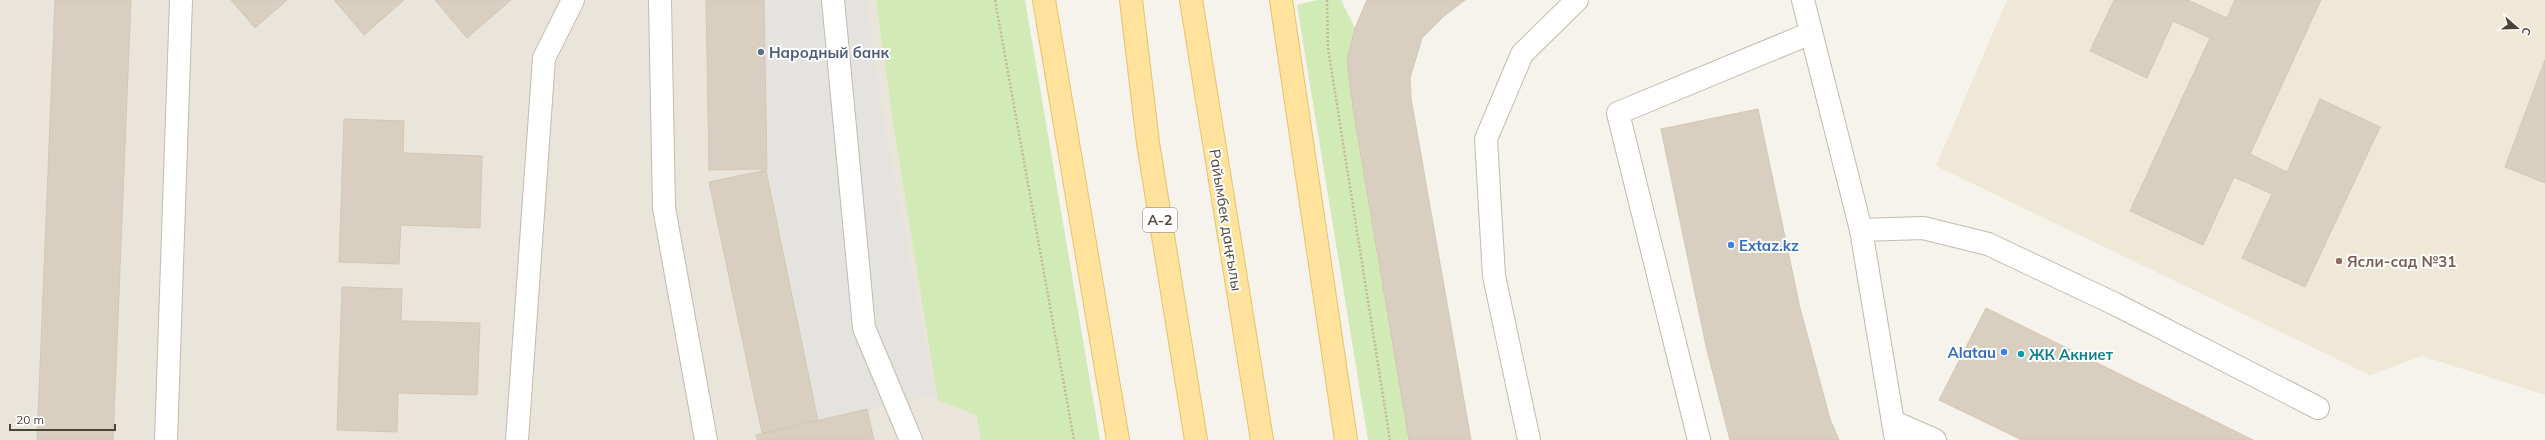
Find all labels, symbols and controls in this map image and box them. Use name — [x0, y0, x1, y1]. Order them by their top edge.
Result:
north arrow — [2497, 8, 2537, 48]
text: С — [2518, 25, 2534, 38]
place label: Народный банк — [769, 43, 890, 62]
marker: Народный банк — [756, 47, 766, 57]
street label: Райымбек даңғылы — [1205, 148, 1247, 292]
road number: A-2 — [1143, 208, 1177, 232]
place label: Extaz.kz — [1739, 236, 1799, 255]
marker: Extaz.kz — [1726, 240, 1736, 250]
place label: Ясли-сад №31 — [2347, 252, 2456, 271]
marker: Ясли-сад №31 — [2334, 256, 2344, 266]
place label: Alatau — [1948, 343, 1996, 362]
place label: ЖК Акниет — [2029, 345, 2114, 364]
marker: Alatau — [1999, 347, 2009, 357]
marker: ЖК Акниет — [2016, 349, 2026, 359]
scale bar — [10, 406, 115, 432]
text: 20 m — [16, 412, 44, 427]

